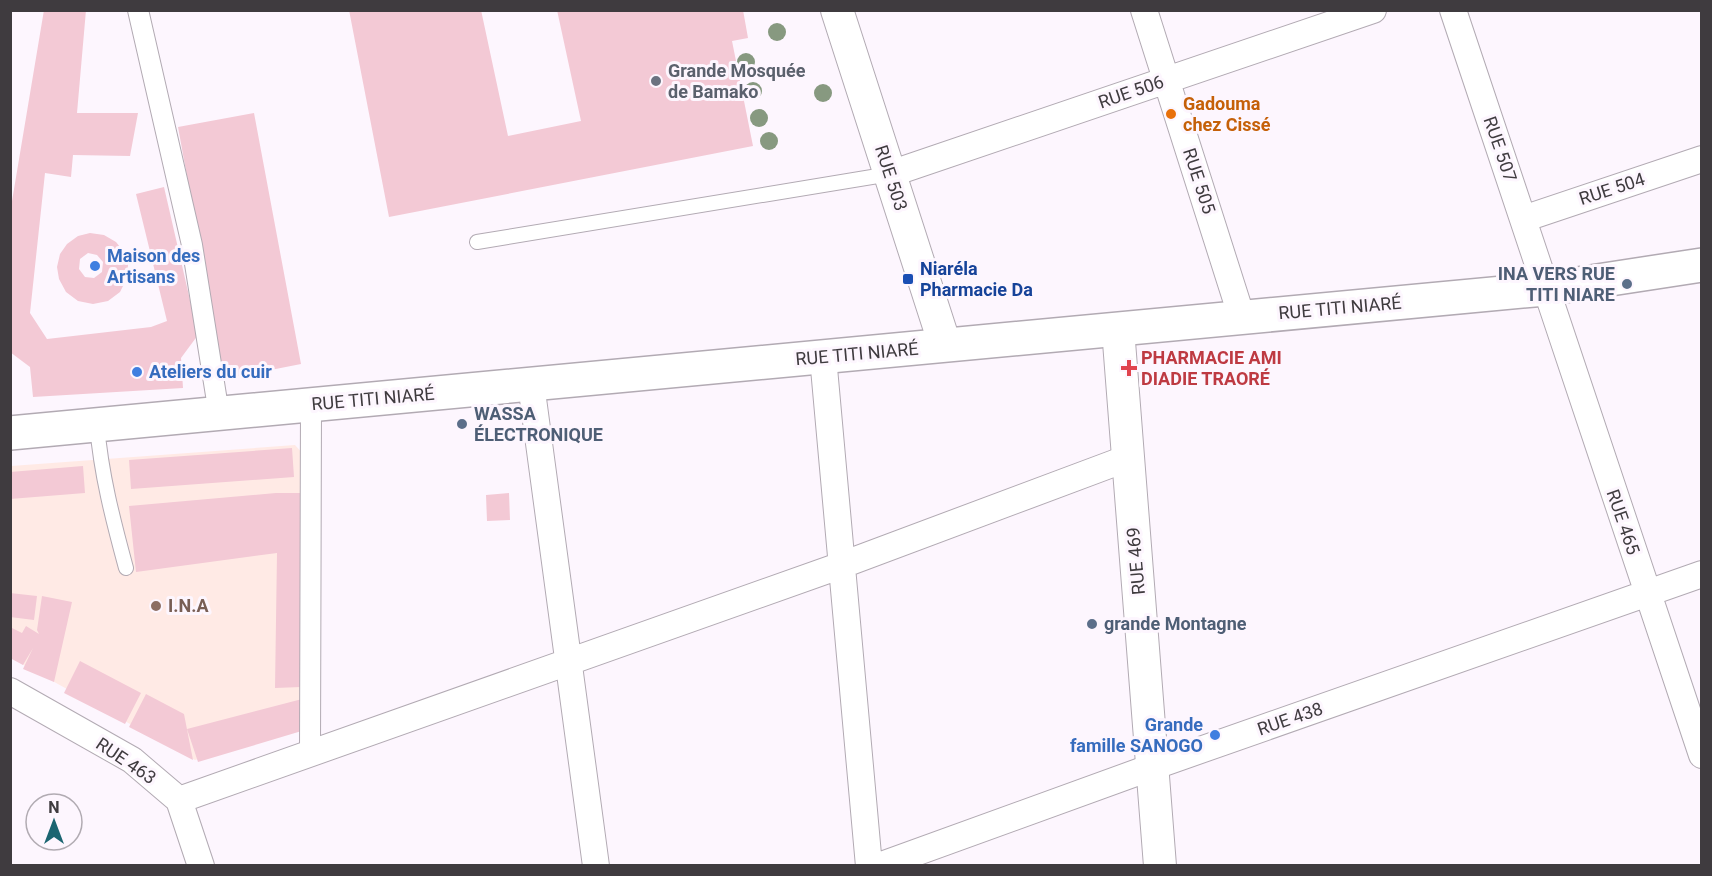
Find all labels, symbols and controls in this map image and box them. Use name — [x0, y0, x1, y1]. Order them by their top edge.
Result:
place label: Grande Mosquée de Bamako — [668, 60, 806, 102]
street label: RUE 506 — [1095, 71, 1166, 112]
marker: Grande Mosquée de Bamako — [649, 74, 663, 88]
place label: Gadouma chez Cissé — [1183, 93, 1271, 135]
marker: Gadouma chez Cissé — [1164, 107, 1178, 121]
street label: RUE 507 — [1480, 113, 1521, 184]
street label: RUE 503 — [871, 142, 912, 213]
street label: RUE 505 — [1179, 145, 1220, 216]
street label: RUE 504 — [1576, 168, 1647, 209]
place label: Maison des Artisans — [107, 245, 200, 287]
place label: Niaréla Pharmacie Da — [920, 258, 1033, 300]
marker: Maison des Artisans — [88, 259, 102, 273]
place label: INA VERS RUE TITI NIARE — [1498, 263, 1615, 305]
marker: Niaréla Pharmacie Da — [901, 272, 915, 286]
marker: INA VERS RUE TITI NIARE — [1620, 277, 1634, 291]
street label: RUE TITI NIARÉ — [1277, 292, 1402, 323]
street label: RUE TITI NIARÉ — [794, 338, 919, 369]
place label: PHARMACIE AMI DIADIE TRAORÉ — [1141, 347, 1282, 389]
place label: Ateliers du cuir — [149, 361, 272, 382]
marker: PHARMACIE AMI DIADIE TRAORÉ — [1122, 361, 1136, 375]
marker: Ateliers du cuir — [130, 365, 144, 379]
street label: RUE TITI NIARÉ — [310, 383, 435, 414]
place label: WASSA ÉLECTRONIQUE — [474, 403, 603, 445]
marker: WASSA ÉLECTRONIQUE — [455, 417, 469, 431]
street label: RUE 465 — [1603, 486, 1644, 557]
street label: RUE 469 — [1122, 526, 1149, 596]
place label: I.N.A — [168, 595, 209, 616]
marker: I.N.A — [149, 599, 163, 613]
place label: grande Montagne — [1104, 613, 1247, 634]
marker: grande Montagne — [1085, 617, 1099, 631]
street label: RUE 438 — [1254, 698, 1325, 739]
place label: Grande famille SANOGO — [1070, 714, 1203, 756]
marker: Grande famille SANOGO — [1208, 728, 1222, 742]
street label: RUE 463 — [92, 733, 160, 788]
north arrow — [24, 792, 84, 852]
text: N — [48, 798, 60, 817]

